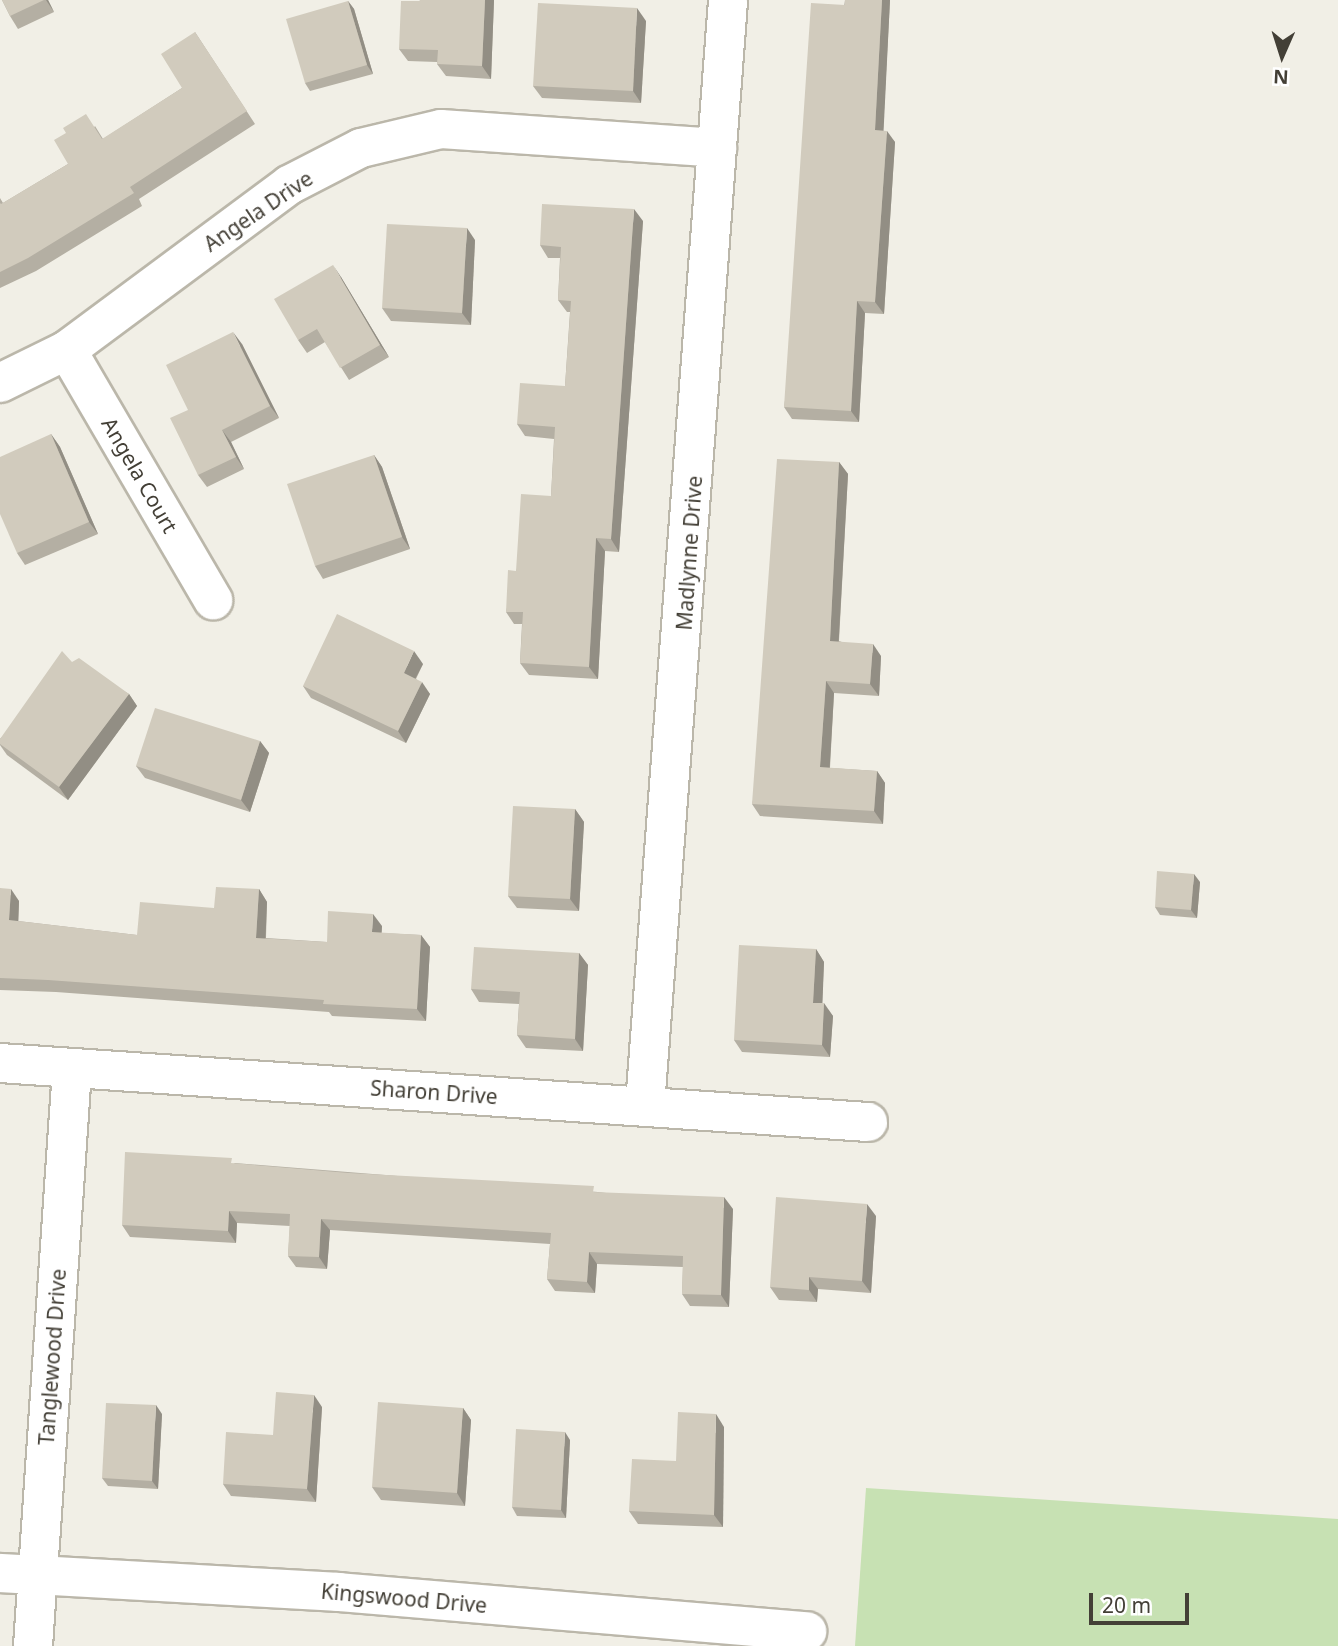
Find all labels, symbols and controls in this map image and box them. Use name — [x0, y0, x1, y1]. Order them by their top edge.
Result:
north arrow — [1247, 21, 1317, 91]
text: N — [1273, 64, 1289, 90]
street label: Angela Drive — [199, 165, 317, 257]
street label: Angela Court — [97, 413, 183, 537]
street label: Madlynne Drive — [671, 475, 707, 631]
street label: Sharon Drive — [369, 1075, 499, 1109]
street label: Tanglewood Drive — [33, 1268, 71, 1446]
street label: Kingswood Drive — [320, 1578, 488, 1618]
scale bar — [1093, 1580, 1193, 1624]
text: 20 m — [1102, 1591, 1151, 1619]

